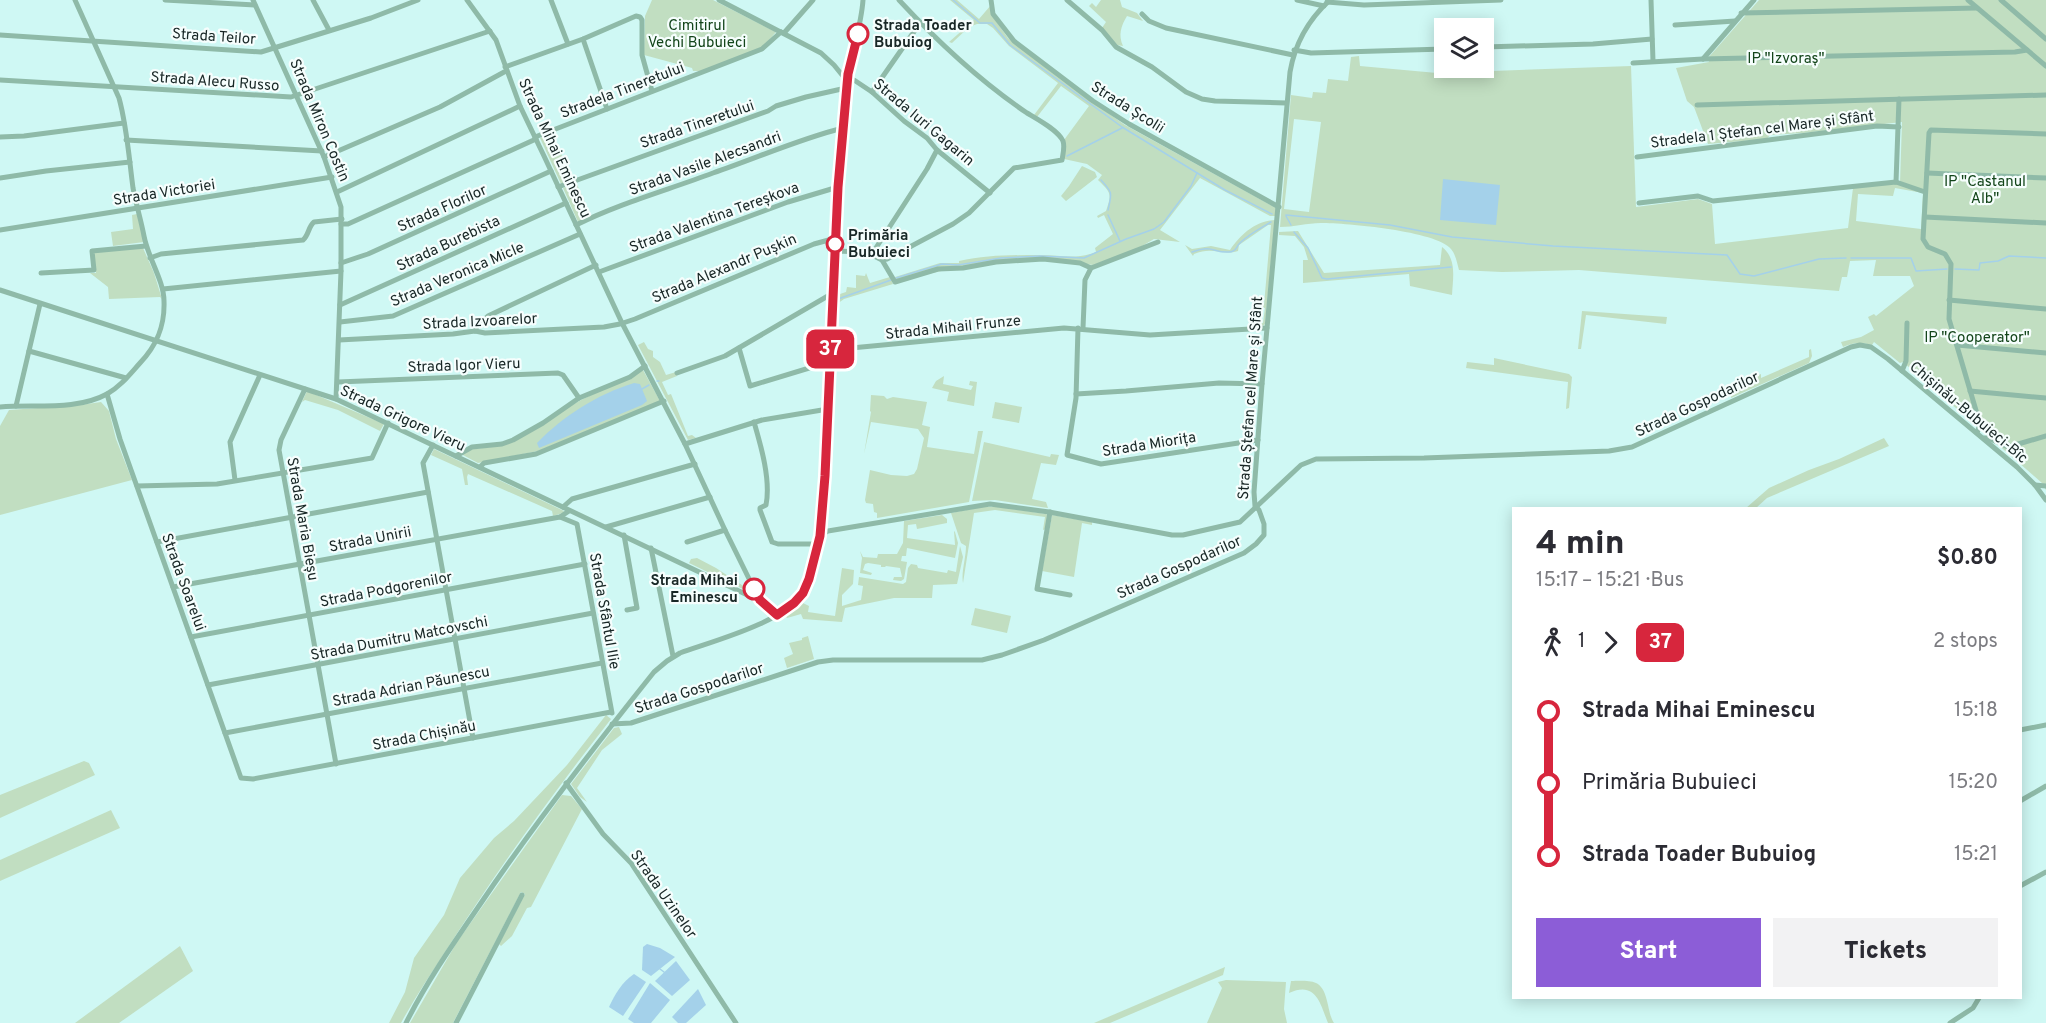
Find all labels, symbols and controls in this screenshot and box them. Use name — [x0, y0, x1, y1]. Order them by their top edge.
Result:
park label: Cimitirul Vechi Bubuieci — [648, 17, 746, 53]
place label: Strada Toader Bubuiog — [874, 17, 972, 53]
map controls — [1434, 18, 1494, 78]
button: layers — [1434, 18, 1494, 78]
marker: Strada Toader Bubuiog — [847, 23, 869, 45]
street label: Strada Teilor — [171, 25, 257, 50]
park label: IP "Izvoraș" — [1747, 50, 1825, 69]
street label: Strada Miron Costin — [284, 56, 353, 185]
street label: Stradela Tineretului — [558, 59, 687, 124]
street label: Strada Alecu Russo — [150, 69, 280, 96]
street label: Strada Iuri Gagarin — [869, 75, 978, 171]
street label: Strada Mihai Eminescu — [513, 76, 594, 221]
street label: Strada Școlii — [1087, 78, 1168, 138]
street label: Strada Tineretului — [638, 97, 757, 154]
street label: Stradela 1 Ștefan cel Mare și Sfânt — [1649, 107, 1875, 154]
street label: Strada Vasile Alecsandri — [627, 128, 784, 201]
park label: IP "Castanul Alb" — [1944, 173, 2026, 209]
street label: Strada Victoriei — [112, 176, 217, 211]
street label: Strada Valentina Tereșkova — [627, 179, 802, 258]
street label: Strada Florilor — [395, 181, 490, 238]
street label: Strada Burebista — [394, 212, 503, 277]
place label: Primăria Bubuieci — [848, 227, 910, 263]
street label: Strada Alexandr Pușkin — [649, 230, 800, 308]
marker: Primăria Bubuieci — [826, 235, 844, 253]
street label: Strada Veronica Micle — [388, 239, 527, 312]
street label: Strada Ștefan cel Mare și Sfânt — [1235, 296, 1268, 501]
street label: Strada Izvoarelor — [422, 310, 538, 335]
street label: Strada Mihail Frunze — [884, 312, 1022, 345]
park label: IP "Cooperator" — [1924, 329, 2030, 348]
line badge: 37 — [803, 330, 857, 368]
text: 37 — [818, 336, 842, 363]
street label: Strada Igor Vieru — [407, 355, 521, 378]
street label: Chișinău-Bubuieci-Bîc — [1905, 358, 2031, 468]
street label: Strada Gospodarilor — [1633, 368, 1763, 442]
street label: Strada Grigore Vieru — [337, 382, 468, 457]
street label: Strada Miorița — [1101, 429, 1197, 462]
street label: Strada Maria Bieșu — [281, 456, 322, 582]
street label: Strada Unirii — [328, 523, 413, 558]
text: 4 min — [1536, 524, 1625, 566]
street label: Strada Soarelui — [156, 531, 209, 634]
street label: Strada Gospodarilor — [1114, 532, 1245, 604]
text: $0.80 — [1937, 545, 1998, 572]
street label: Strada Sfântul Ilie — [584, 551, 623, 671]
street label: Strada Podgorenilor — [318, 568, 454, 613]
text: 15:17 – 15:21 · Bus — [1536, 568, 1684, 594]
place label: Strada Mihai Eminescu — [651, 572, 738, 608]
marker: Strada Mihai Eminescu — [743, 578, 765, 600]
street label: Strada Dumitru Matcovschi — [309, 613, 490, 666]
icon: walk — [1536, 626, 1569, 659]
icon: forward — [1594, 626, 1627, 659]
text: 1 — [1578, 629, 1585, 655]
text: 37 — [1648, 629, 1672, 656]
text: 2 stops — [1933, 629, 1998, 655]
street label: Strada Gospodarilor — [633, 660, 766, 719]
street label: Strada Adrian Păunescu — [331, 663, 492, 712]
text: Strada Mihai Eminescu — [1582, 698, 1816, 725]
text: 15:18 — [1954, 698, 1998, 724]
street label: Strada Chișinău — [371, 717, 478, 756]
text: Primăria Bubuieci — [1582, 770, 1757, 797]
text: 15:20 — [1949, 770, 1998, 796]
text: Strada Toader Bubuiog — [1582, 842, 1816, 869]
text: 15:21 — [1954, 842, 1998, 868]
street label: Strada Uzinelor — [625, 847, 700, 943]
button: Start — [1536, 918, 1761, 987]
button: Tickets — [1773, 918, 1998, 987]

